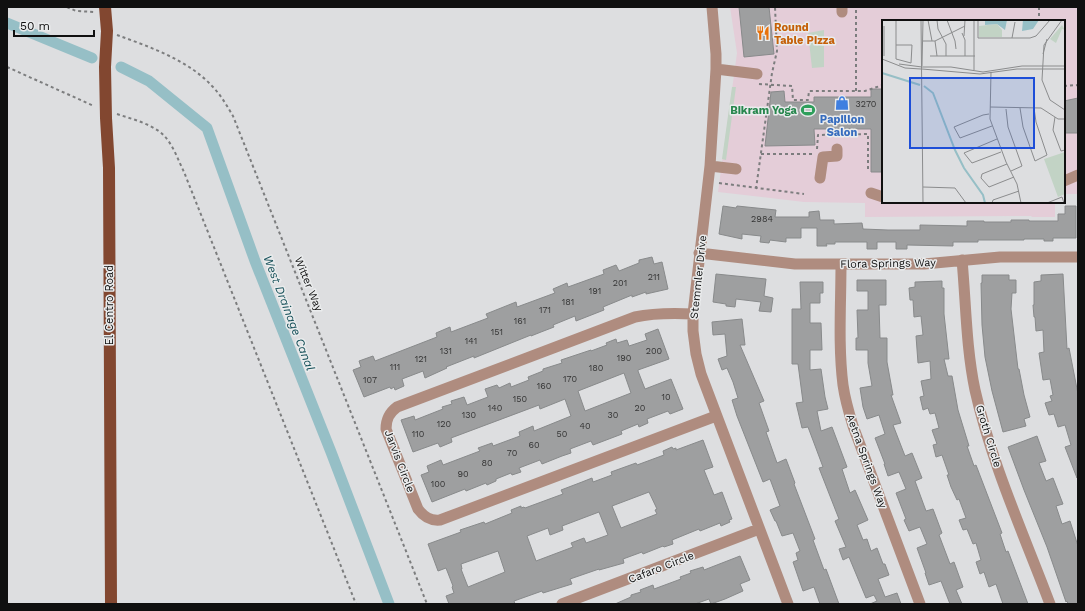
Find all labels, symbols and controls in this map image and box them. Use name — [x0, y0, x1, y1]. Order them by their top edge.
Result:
scale bar — [14, 12, 94, 38]
text: 50 m — [20, 19, 50, 33]
inset map — [882, 20, 1065, 203]
place label: Round Table Pizza — [774, 21, 835, 47]
restaurant icon: Round Table Pizza — [755, 25, 771, 41]
shop icon: Papillon Salon — [834, 95, 850, 111]
house number: 3270 — [856, 99, 877, 109]
sports icon: Bikram Yoga — [800, 102, 816, 118]
place label: Bikram Yoga — [730, 104, 798, 117]
place label: Papillon Salon — [820, 113, 864, 139]
house number: 2984 — [751, 214, 773, 224]
street label: Stemmler Drive — [688, 235, 709, 320]
water label: West Drainage Canal — [261, 253, 318, 373]
street label: Witter Way — [292, 255, 326, 314]
street label: Flora Springs Way — [840, 256, 936, 271]
street label: El Centro Road — [103, 265, 116, 345]
house number: 211 — [648, 272, 660, 282]
house number: 201 — [613, 278, 627, 288]
house number: 191 — [589, 286, 601, 296]
house number: 181 — [562, 297, 574, 307]
house number: 171 — [539, 305, 551, 315]
house number: 161 — [514, 316, 526, 326]
house number: 151 — [491, 327, 503, 337]
house number: 141 — [465, 336, 477, 346]
house number: 131 — [440, 346, 452, 356]
house number: 200 — [646, 346, 663, 356]
house number: 190 — [617, 353, 632, 363]
house number: 121 — [415, 354, 427, 364]
house number: 111 — [390, 362, 400, 372]
house number: 180 — [589, 363, 604, 373]
house number: 170 — [563, 374, 577, 384]
house number: 107 — [363, 375, 377, 385]
house number: 160 — [537, 381, 552, 391]
house number: 10 — [661, 392, 671, 402]
house number: 150 — [513, 394, 528, 404]
house number: 140 — [488, 403, 503, 413]
house number: 20 — [635, 403, 646, 413]
street label: Groth Circle — [973, 403, 1004, 469]
house number: 130 — [462, 410, 477, 420]
house number: 30 — [608, 410, 619, 420]
street label: Aetna Springs Way — [843, 412, 890, 510]
house number: 120 — [437, 419, 452, 429]
house number: 40 — [579, 421, 591, 431]
street label: Jarvis Circle — [382, 428, 417, 494]
house number: 110 — [412, 429, 425, 439]
house number: 50 — [557, 429, 568, 439]
house number: 60 — [528, 440, 540, 450]
house number: 70 — [507, 448, 518, 458]
house number: 80 — [481, 458, 493, 468]
house number: 90 — [457, 469, 469, 479]
house number: 100 — [431, 479, 446, 489]
street label: Cafaro Circle — [627, 549, 696, 586]

